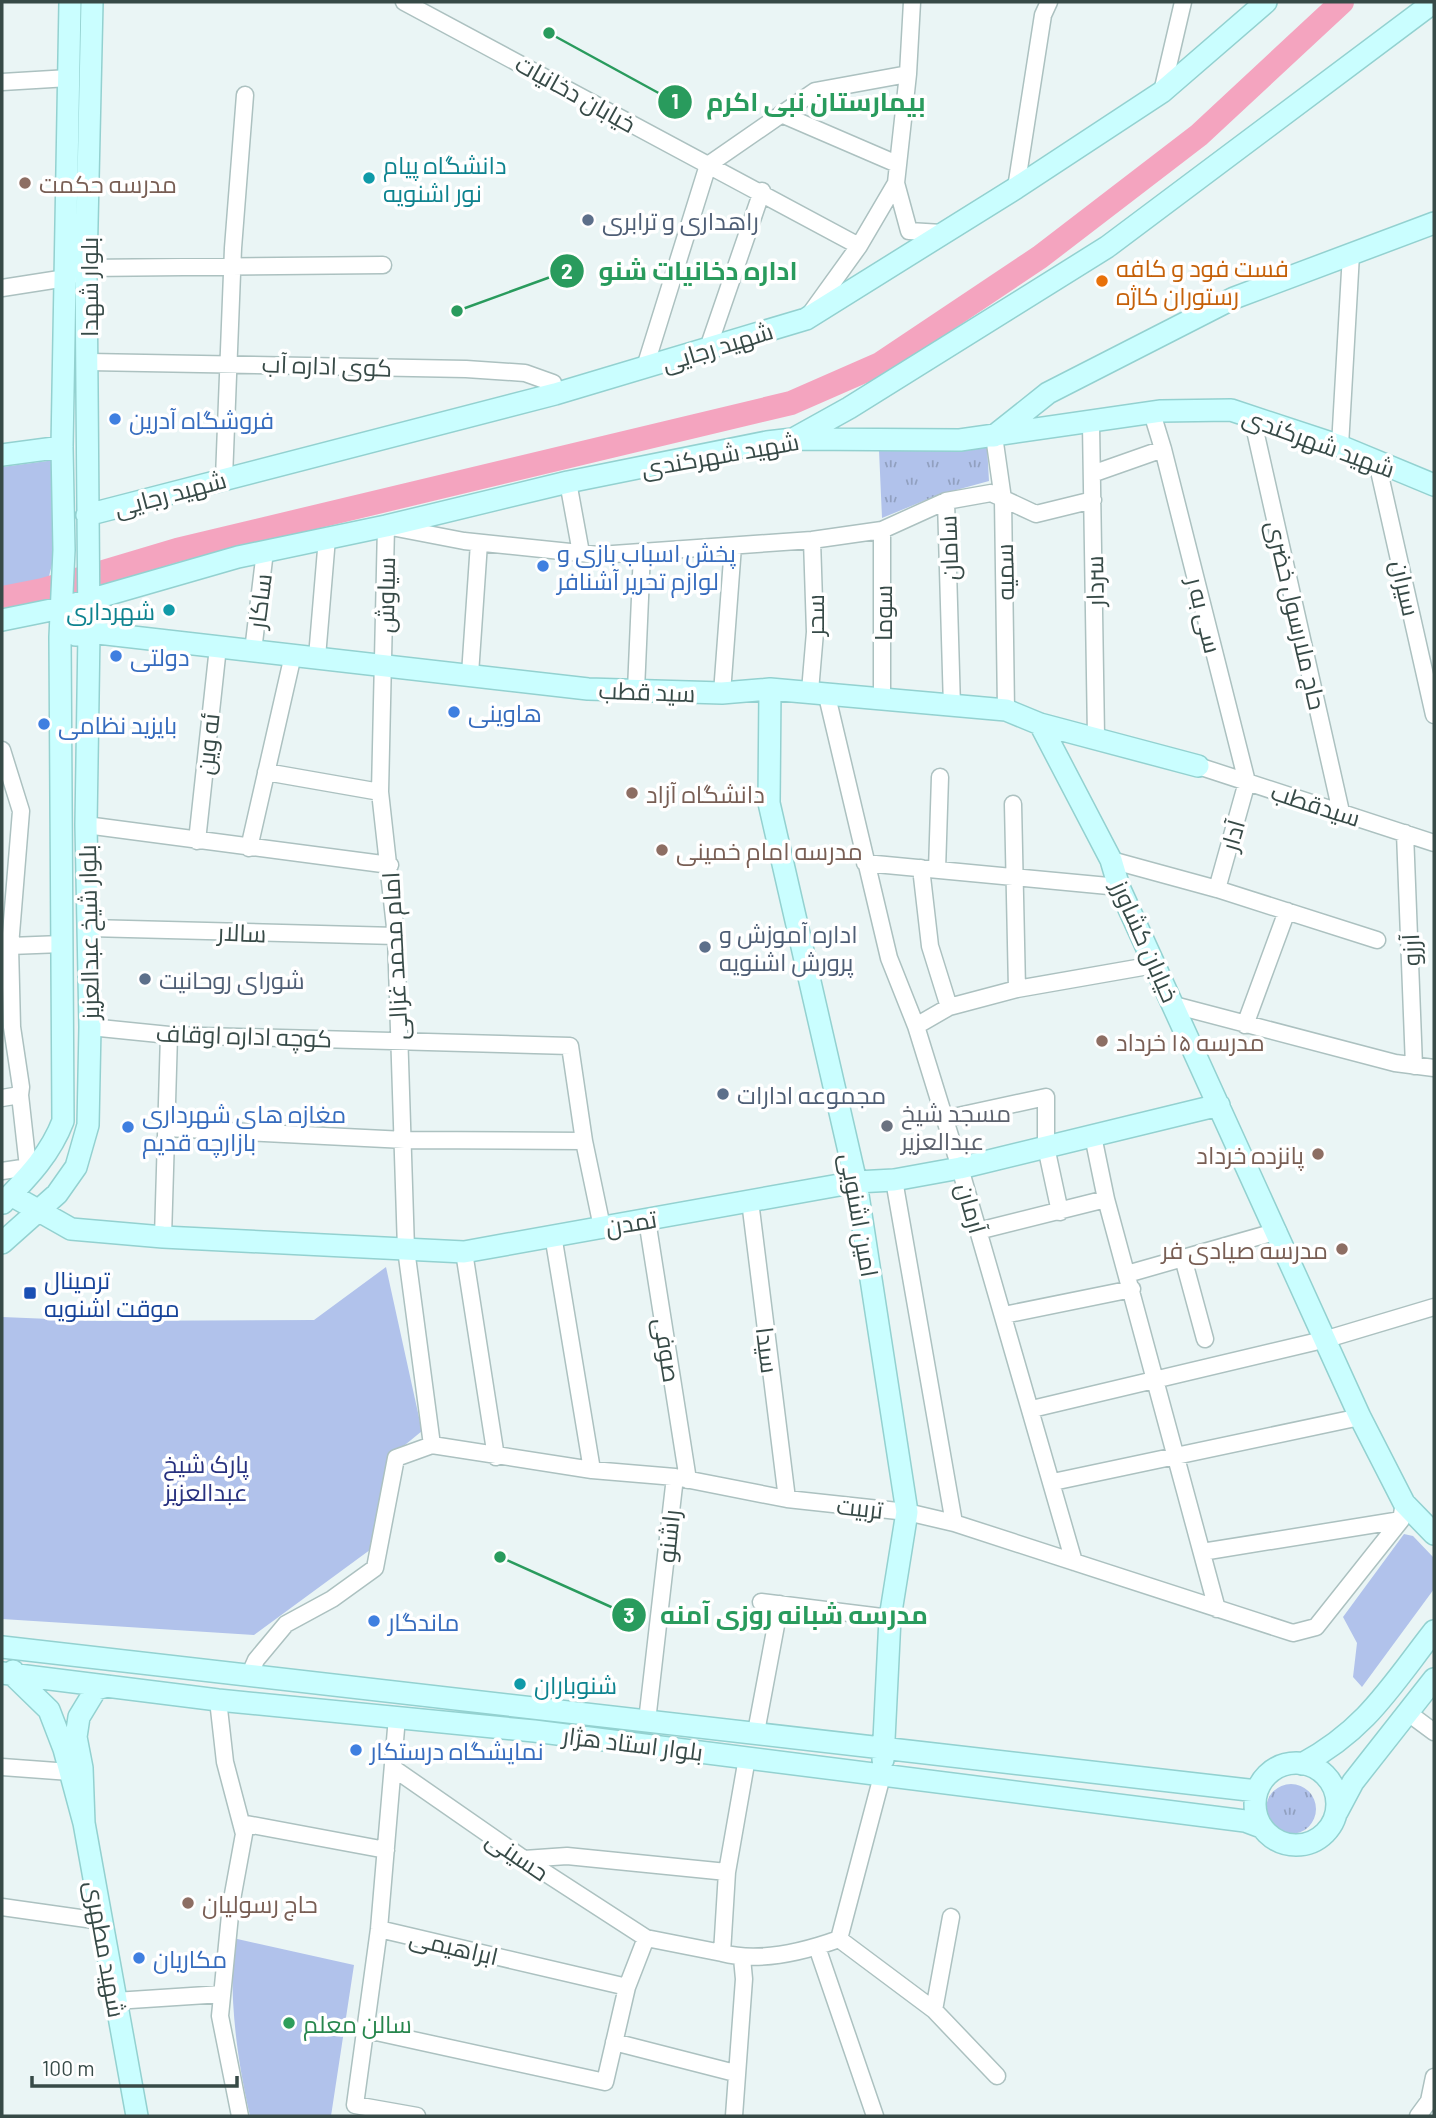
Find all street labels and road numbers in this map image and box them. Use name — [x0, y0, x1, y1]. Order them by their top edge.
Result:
street label: خیابان دخانیات — [510, 48, 641, 139]
street label: بلوار شهدا — [74, 237, 104, 337]
street label: شهید رجایی — [658, 315, 776, 378]
street label: کوی اداره آب — [261, 348, 393, 383]
street label: شهید شهرکندی — [1239, 401, 1399, 484]
street label: شهید شهرکندی — [639, 426, 801, 483]
street label: شهید رجایی — [111, 464, 229, 523]
street label: سامان — [932, 515, 965, 581]
street label: حاج ملارسول خضری — [1258, 518, 1333, 713]
street label: سمیه — [989, 543, 1019, 601]
street label: سردار — [1079, 555, 1109, 609]
street label: سیاوش — [370, 557, 401, 633]
street label: سیران — [1385, 557, 1426, 619]
street label: ساکار — [241, 572, 277, 632]
street label: سی به ر — [1180, 572, 1228, 656]
street label: سوما — [868, 585, 897, 641]
street label: سحر — [800, 594, 829, 638]
street label: سید قطب — [598, 675, 696, 707]
street label: ئه وین — [189, 712, 226, 776]
street label: سیدقطب — [1268, 776, 1364, 832]
street label: آدار — [1213, 816, 1250, 856]
street label: بلوار شیخ عبدالعزیز — [72, 844, 107, 1022]
street label: امام محمد غزالی — [375, 871, 416, 1041]
street label: خیابان کشاورز — [1105, 874, 1186, 1007]
street label: سالار — [215, 917, 267, 947]
street label: آرزو — [1395, 933, 1425, 967]
street label: کوچه اداره اوقاف — [155, 1017, 333, 1056]
street label: امین اشنویی — [834, 1151, 885, 1279]
street label: آرمان — [950, 1179, 993, 1237]
street label: تمدن — [603, 1204, 659, 1241]
street label: صوفی — [648, 1316, 687, 1384]
street label: سیدا — [751, 1325, 785, 1375]
street label: تربیت — [835, 1490, 885, 1524]
street label: راشنو — [651, 1508, 685, 1564]
street label: بلوار استاد هژار — [559, 1720, 705, 1766]
street label: حسینی — [481, 1824, 555, 1887]
street label: شهید مطهری — [79, 1878, 132, 2020]
street label: ابراهیمی — [407, 1922, 501, 1971]

